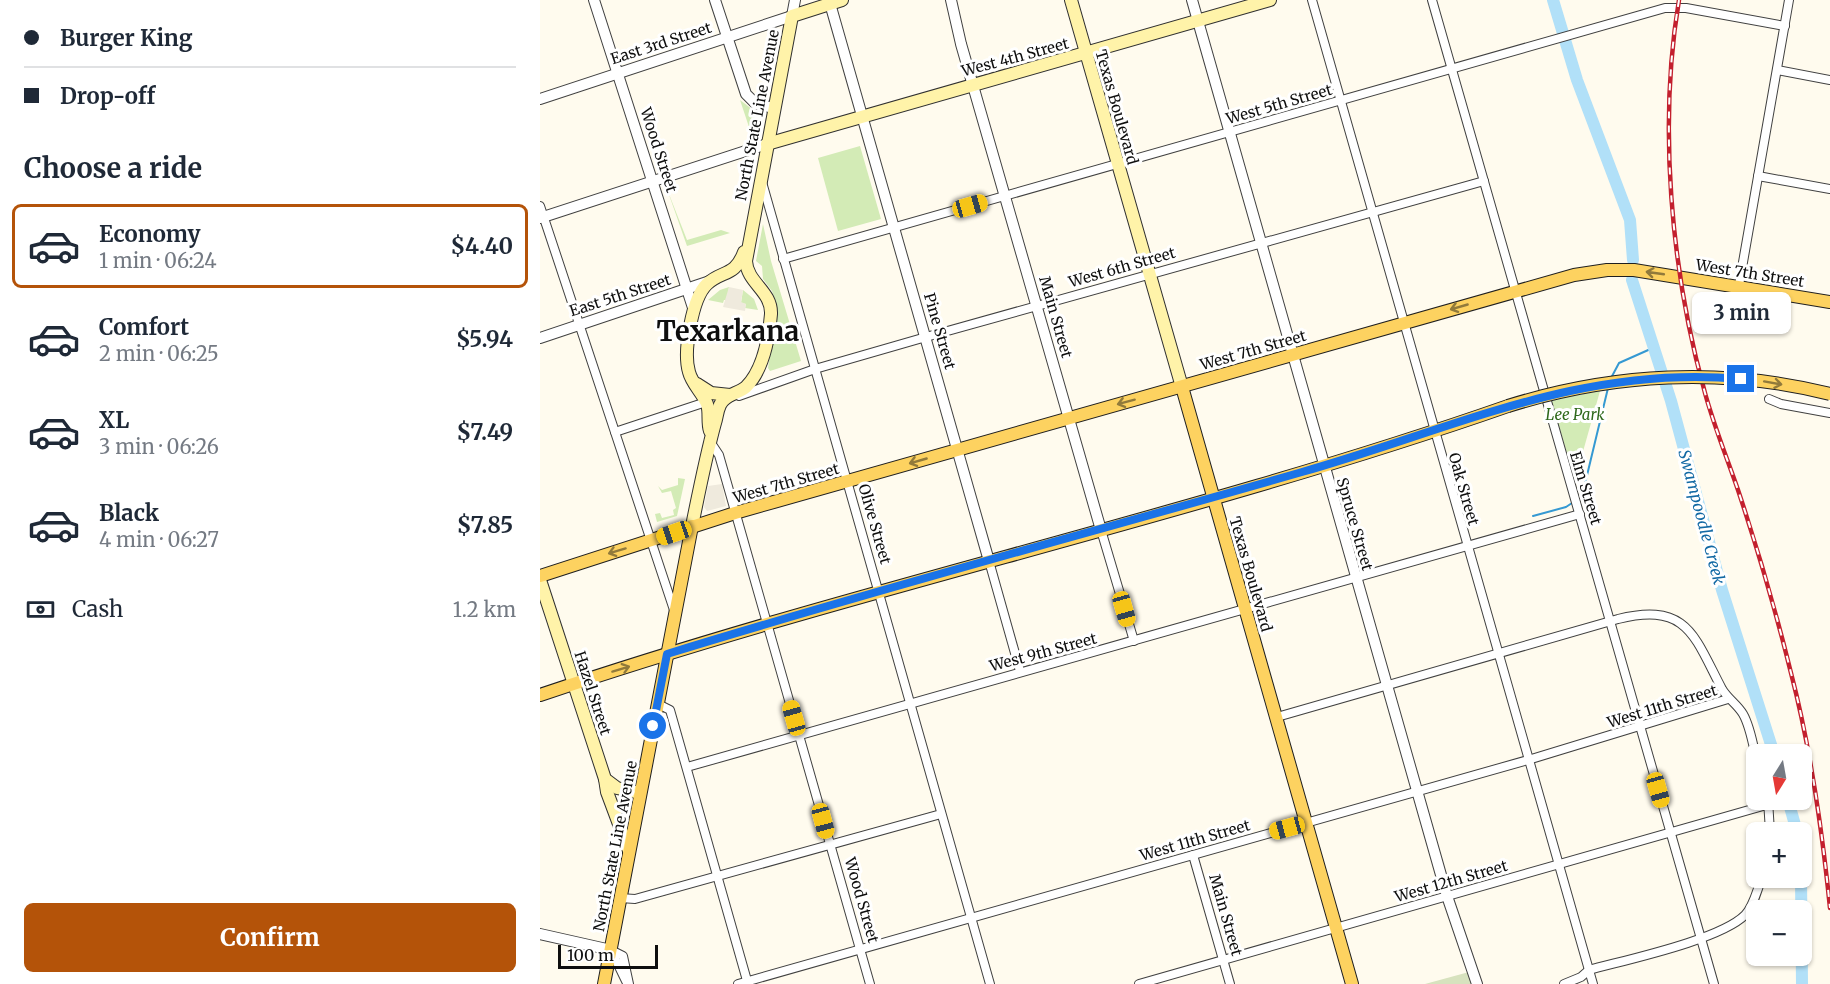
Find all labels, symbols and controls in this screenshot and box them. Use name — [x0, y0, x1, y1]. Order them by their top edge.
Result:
street label: East 3rd Street — [608, 18, 714, 68]
text: Burger King — [60, 24, 192, 52]
street label: North State Line Avenue — [731, 28, 783, 202]
street label: West 4th Street — [958, 34, 1071, 81]
street label: Texas Boulevard — [1092, 47, 1142, 167]
street label: West 5th Street — [1223, 80, 1334, 128]
text: Drop-off — [60, 82, 155, 110]
street label: Wood Street — [636, 104, 682, 195]
text: Choose a ride — [24, 151, 202, 185]
car — [950, 192, 990, 220]
icon: car — [27, 219, 81, 273]
text: Economy — [99, 220, 200, 248]
text: $4.40 — [451, 232, 513, 260]
street label: West 6th Street — [1066, 243, 1178, 292]
text: 1 min · 06:24 — [99, 248, 217, 273]
street label: West 7th Street — [1693, 255, 1806, 291]
one-way arrow — [1646, 268, 1666, 279]
street label: East 5th Street — [567, 270, 673, 320]
street label: Main Street — [1035, 274, 1077, 360]
street label: Pine Street — [920, 291, 960, 372]
callout: 3 min — [1692, 292, 1790, 334]
text: 3 min — [1713, 300, 1770, 325]
one-way arrow — [1450, 302, 1469, 313]
icon: car — [27, 312, 81, 366]
text: Comfort — [99, 313, 189, 341]
district label: Texarkana — [657, 314, 799, 348]
text: $5.94 — [456, 325, 513, 353]
street label: West 7th Street — [1197, 326, 1308, 374]
text: 2 min · 06:25 — [99, 341, 219, 366]
route end — [1727, 365, 1754, 392]
one-way arrow — [1763, 378, 1782, 389]
one-way arrow — [1117, 397, 1136, 408]
icon: car — [27, 405, 81, 459]
park label: Lee Park — [1546, 405, 1605, 424]
text: XL — [99, 406, 129, 434]
text: $7.49 — [456, 418, 513, 446]
text: 3 min · 06:26 — [99, 434, 219, 459]
water label: Swampoodle Creek — [1674, 447, 1730, 587]
street label: Elm Street — [1566, 449, 1606, 527]
street label: Oak Street — [1445, 450, 1483, 528]
one-way arrow — [909, 456, 928, 467]
street label: West 7th Street — [730, 459, 841, 507]
street label: Spruce Street — [1333, 475, 1377, 573]
street label: Olive Street — [854, 482, 896, 566]
icon: car — [27, 498, 81, 552]
text: Black — [99, 499, 159, 527]
text: $7.85 — [457, 511, 513, 539]
street label: Texas Boulevard — [1226, 514, 1276, 634]
car — [654, 519, 694, 547]
text: 4 min · 06:27 — [99, 527, 219, 552]
one-way arrow — [608, 547, 627, 558]
car — [1110, 589, 1138, 629]
icon: cash — [24, 593, 57, 626]
text: Cash — [72, 595, 123, 623]
text: 1.2 km — [453, 597, 516, 622]
street label: West 9th Street — [986, 629, 1099, 676]
street label: Hazel Street — [571, 649, 616, 737]
one-way arrow — [611, 663, 630, 674]
street label: West 11th Street — [1604, 680, 1719, 732]
car — [780, 698, 808, 738]
route start — [639, 712, 666, 739]
north arrow — [1746, 744, 1812, 810]
map controls — [1746, 744, 1812, 966]
street label: North State Line Avenue — [589, 759, 641, 933]
car — [1644, 770, 1672, 810]
car — [810, 801, 836, 841]
street label: West 11th Street — [1137, 815, 1252, 865]
car — [1267, 815, 1307, 841]
button: + — [1746, 822, 1812, 888]
street label: Wood Street — [840, 854, 883, 945]
street label: West 12th Street — [1391, 856, 1510, 906]
street label: Main Street — [1205, 872, 1247, 958]
button: − — [1746, 900, 1812, 966]
button: Confirm — [24, 903, 516, 972]
scale bar — [558, 942, 658, 970]
text: 100 m — [567, 945, 614, 965]

